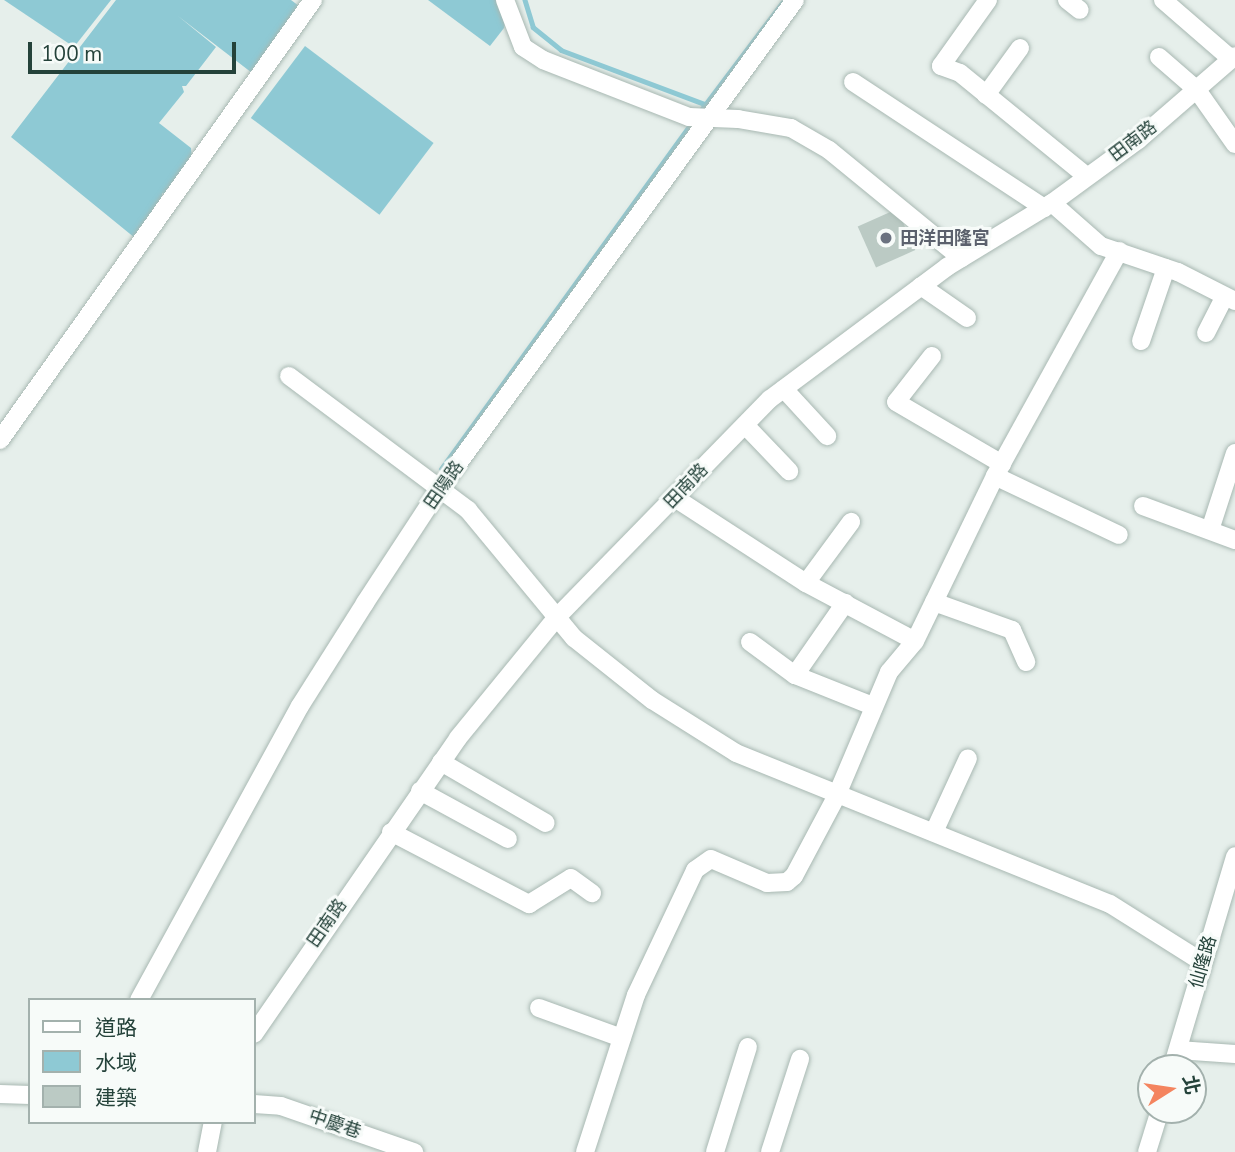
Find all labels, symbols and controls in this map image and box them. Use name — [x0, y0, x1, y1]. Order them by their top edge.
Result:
scale bar — [32, 28, 240, 72]
text: 100 m — [41, 40, 102, 68]
street label: 田南路 — [1105, 116, 1161, 166]
place label: 田洋田隆宮 — [900, 227, 990, 249]
marker: 田洋田隆宮 — [878, 230, 894, 246]
street label: 田陽路 — [420, 457, 468, 513]
street label: 田南路 — [659, 459, 713, 513]
street label: 田南路 — [303, 895, 351, 951]
street label: 仙隆路 — [1185, 933, 1221, 991]
legend — [28, 998, 256, 1124]
text: 道路 — [95, 1014, 137, 1042]
text: 水域 — [95, 1049, 137, 1077]
north arrow — [1137, 1054, 1207, 1124]
text: 北 — [1176, 1073, 1205, 1097]
text: 建築 — [95, 1084, 137, 1112]
street label: 中慶巷 — [306, 1105, 364, 1143]

